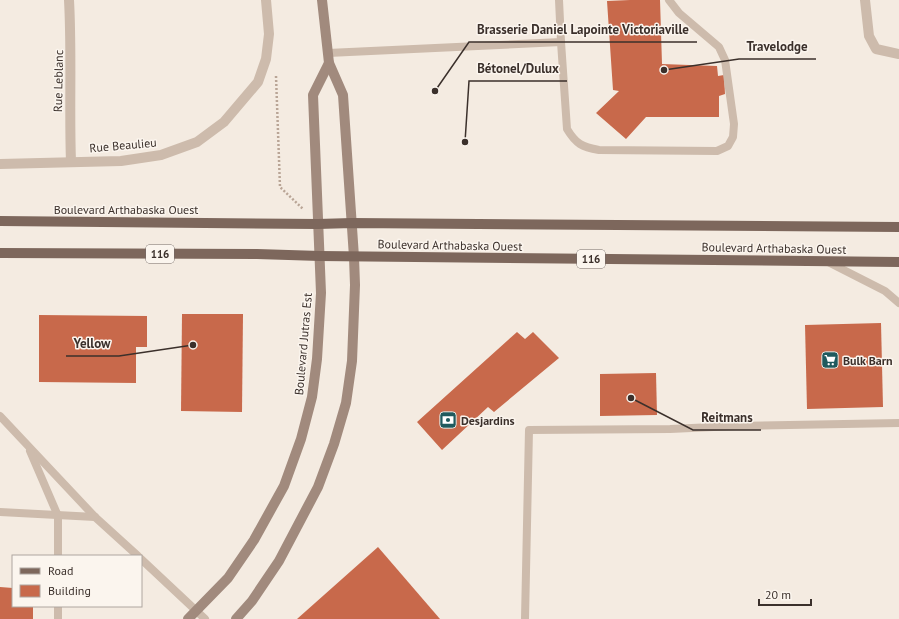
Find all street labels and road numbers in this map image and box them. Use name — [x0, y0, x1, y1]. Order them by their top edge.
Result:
street label: Rue Leblanc — [50, 49, 66, 112]
street label: Rue Beaulieu — [89, 135, 157, 155]
street label: Boulevard Arthabaska Ouest — [54, 202, 198, 217]
street label: Boulevard Arthabaska Ouest — [378, 236, 522, 254]
street label: Boulevard Arthabaska Ouest — [702, 239, 846, 257]
road number: 116 — [146, 245, 174, 263]
road number: 116 — [577, 250, 605, 268]
street label: Boulevard Jutras Est — [291, 292, 315, 396]

